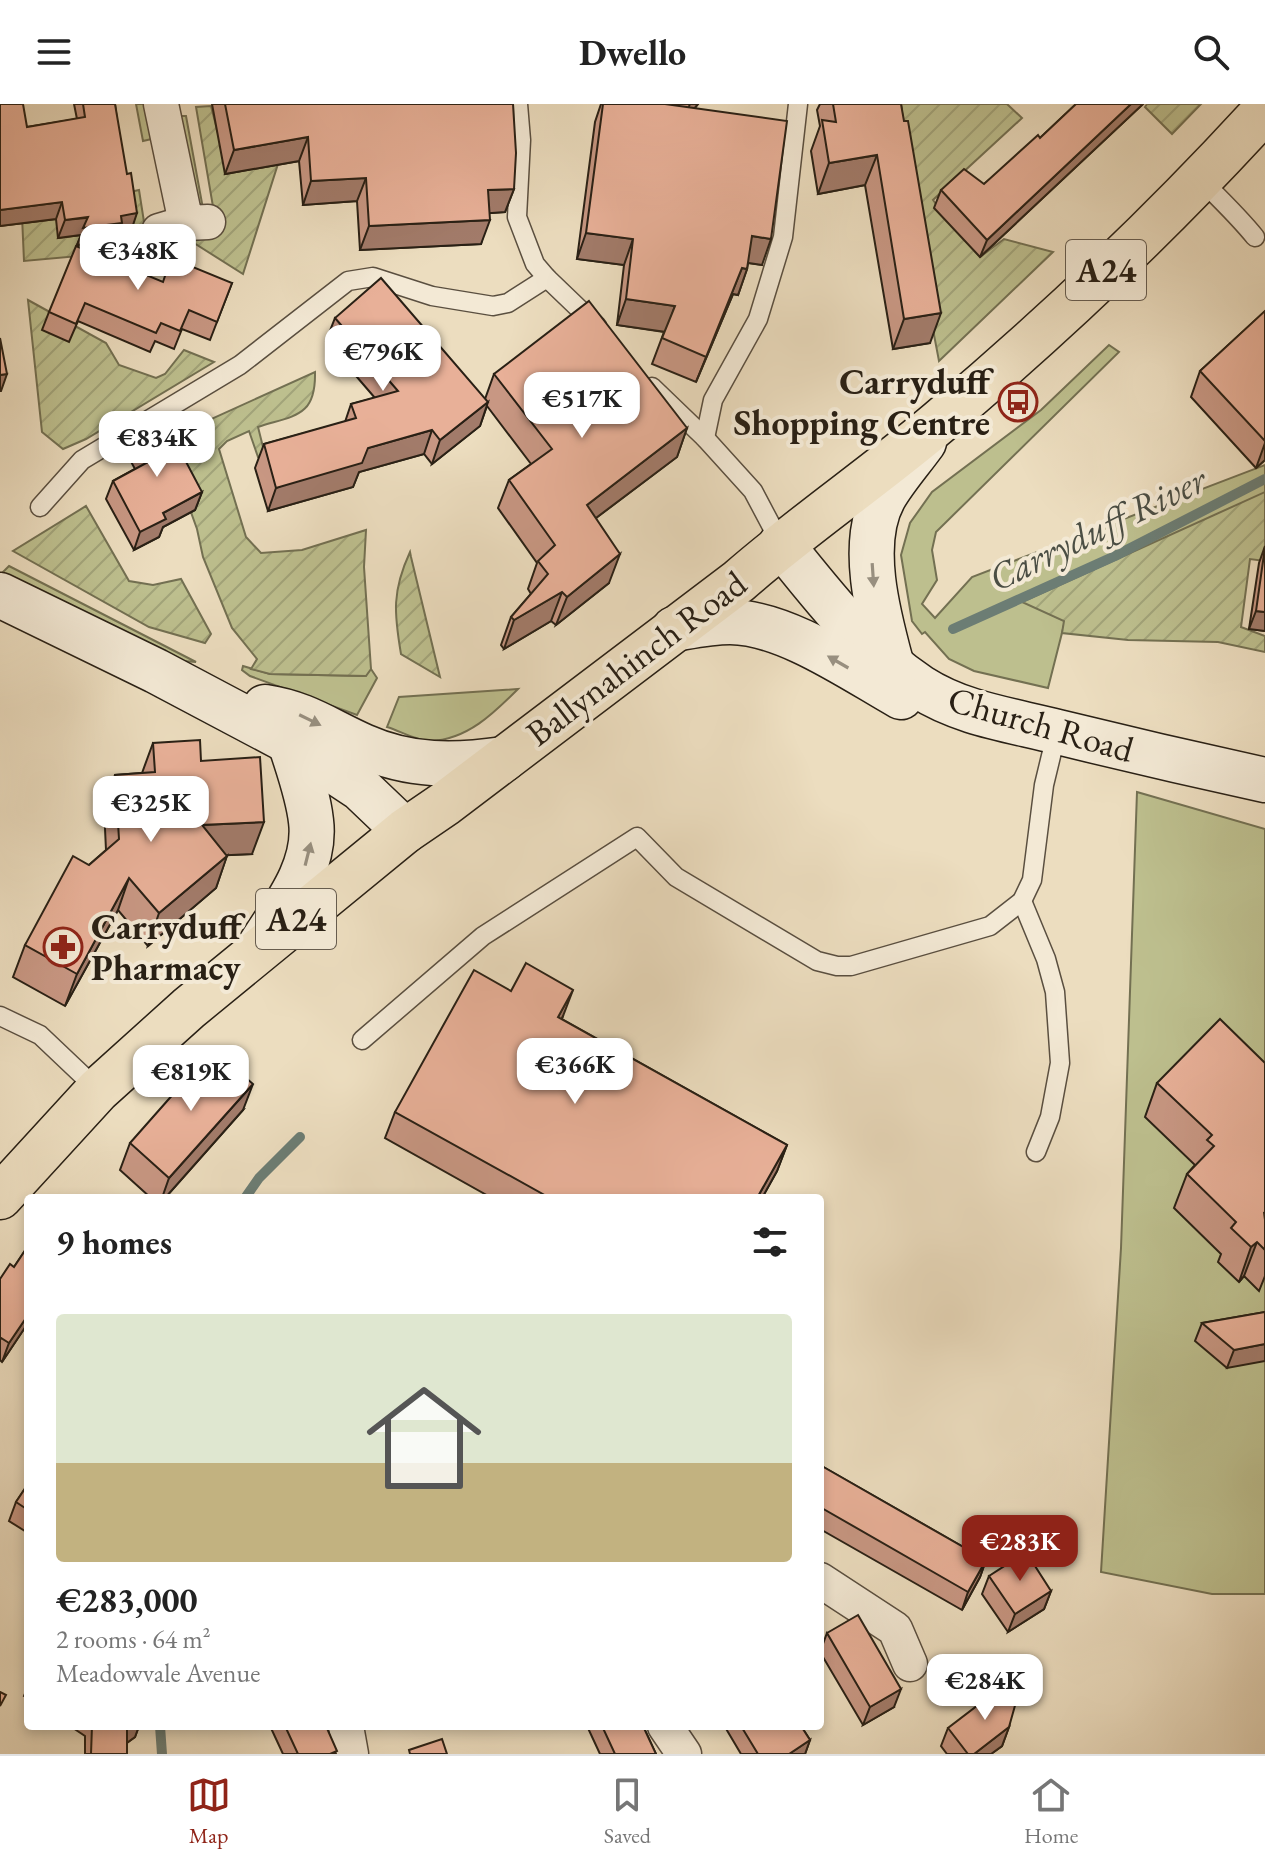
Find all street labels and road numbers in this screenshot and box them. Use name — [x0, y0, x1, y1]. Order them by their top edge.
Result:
road number: A24 — [1066, 240, 1146, 300]
street label: Ballynahinch Road — [516, 559, 756, 756]
street label: Church Road — [943, 675, 1140, 773]
road number: A24 — [256, 889, 336, 949]

